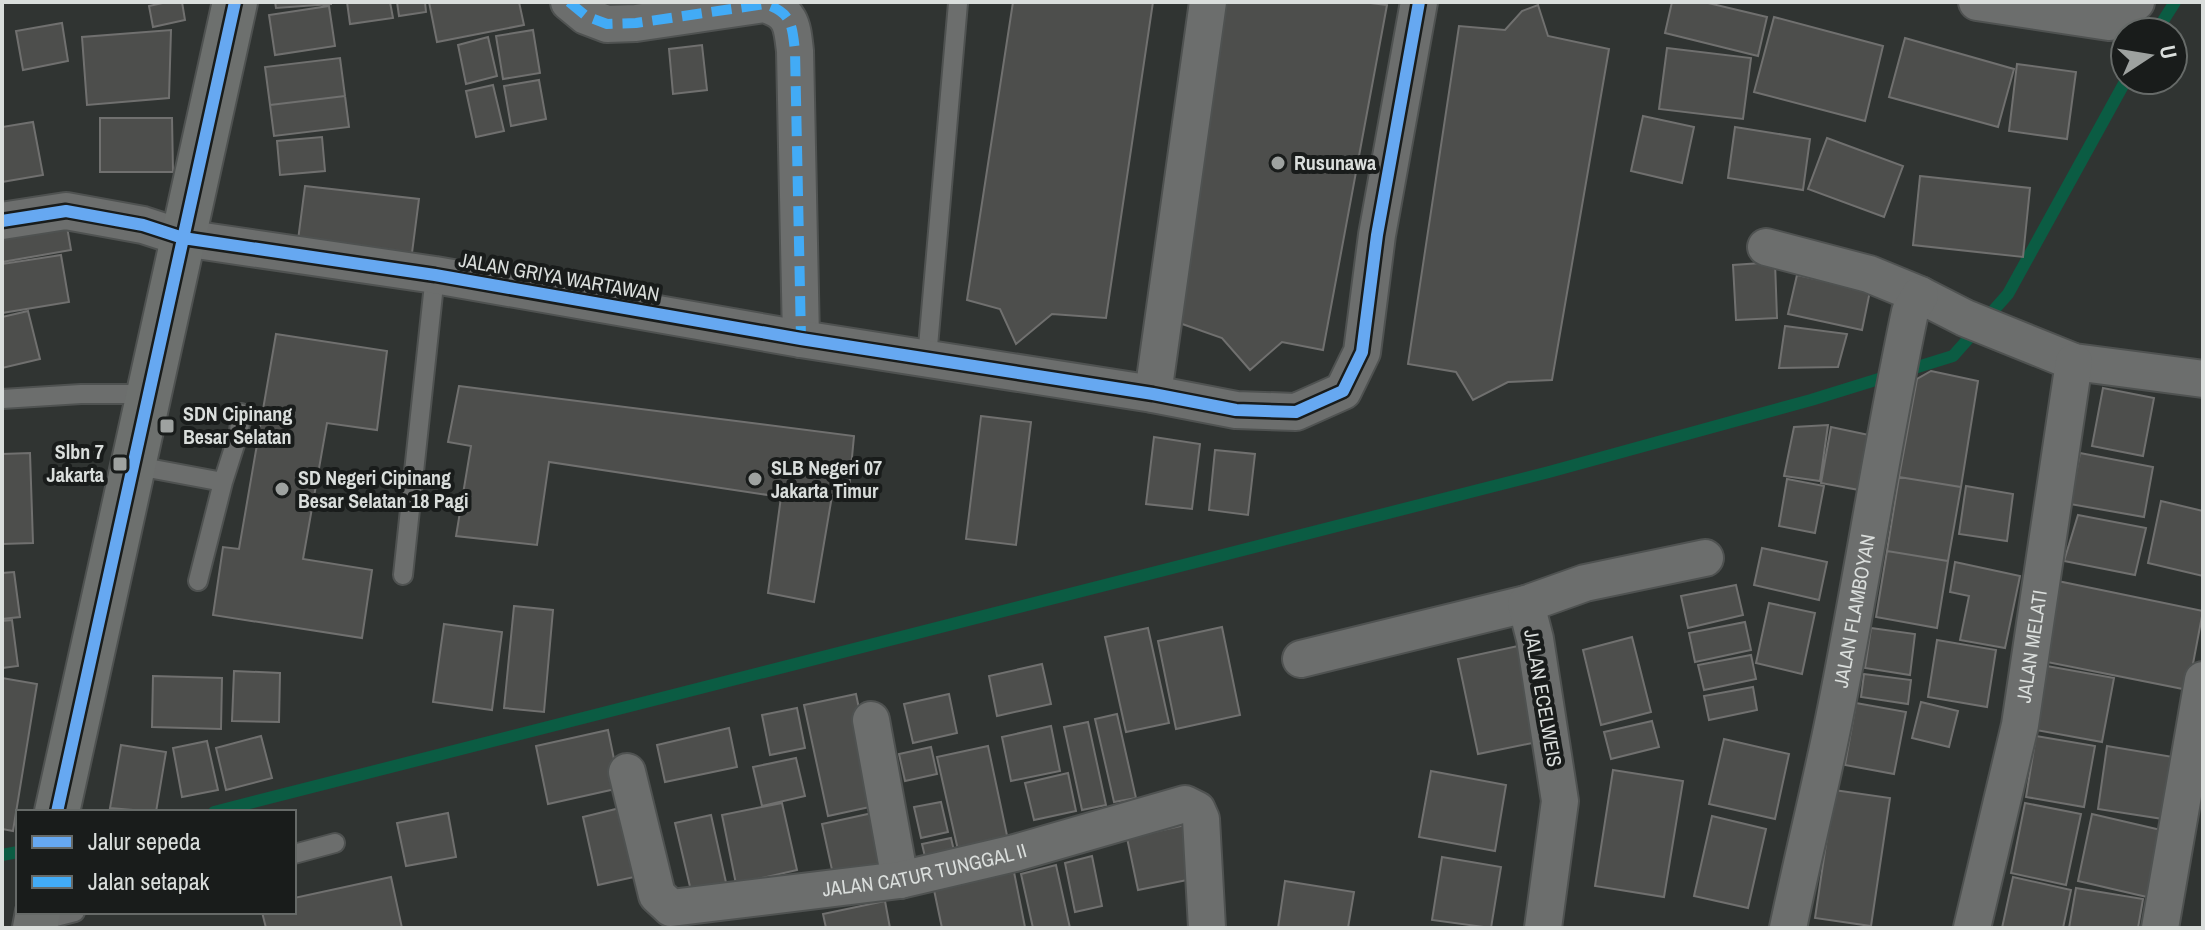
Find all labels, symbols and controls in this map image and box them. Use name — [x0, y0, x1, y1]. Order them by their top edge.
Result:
north arrow — [2109, 16, 2189, 96]
text: U — [2153, 42, 2185, 61]
place label: Rusunawa — [1294, 149, 1376, 176]
marker: Rusunawa — [1269, 154, 1287, 172]
street label: JALAN GRIYA WARTAWAN — [457, 246, 662, 307]
place label: SDN Cipinang Besar Selatan — [183, 400, 292, 450]
marker: SDN Cipinang Besar Selatan — [158, 417, 176, 435]
place label: Slbn 7 Jakarta — [47, 438, 104, 488]
place label: SLB Negeri 07 Jakarta Timur — [771, 454, 882, 504]
marker: Slbn 7 Jakarta — [111, 455, 129, 473]
place label: SD Negeri Cipinang Besar Selatan 18 Pagi — [298, 464, 468, 514]
marker: SLB Negeri 07 Jakarta Timur — [746, 470, 764, 488]
marker: SD Negeri Cipinang Besar Selatan 18 Pagi — [273, 480, 291, 498]
street label: JALAN FLAMBOYAN — [1827, 532, 1881, 690]
street label: JALAN MELATI — [2009, 588, 2053, 705]
street label: JALAN ECELWEIS — [1518, 627, 1569, 769]
legend — [16, 810, 296, 914]
text: Jalur sepeda — [88, 825, 201, 857]
street label: JALAN CATUR TUNGGAL II — [821, 836, 1029, 902]
text: Jalan setapak — [88, 865, 210, 897]

